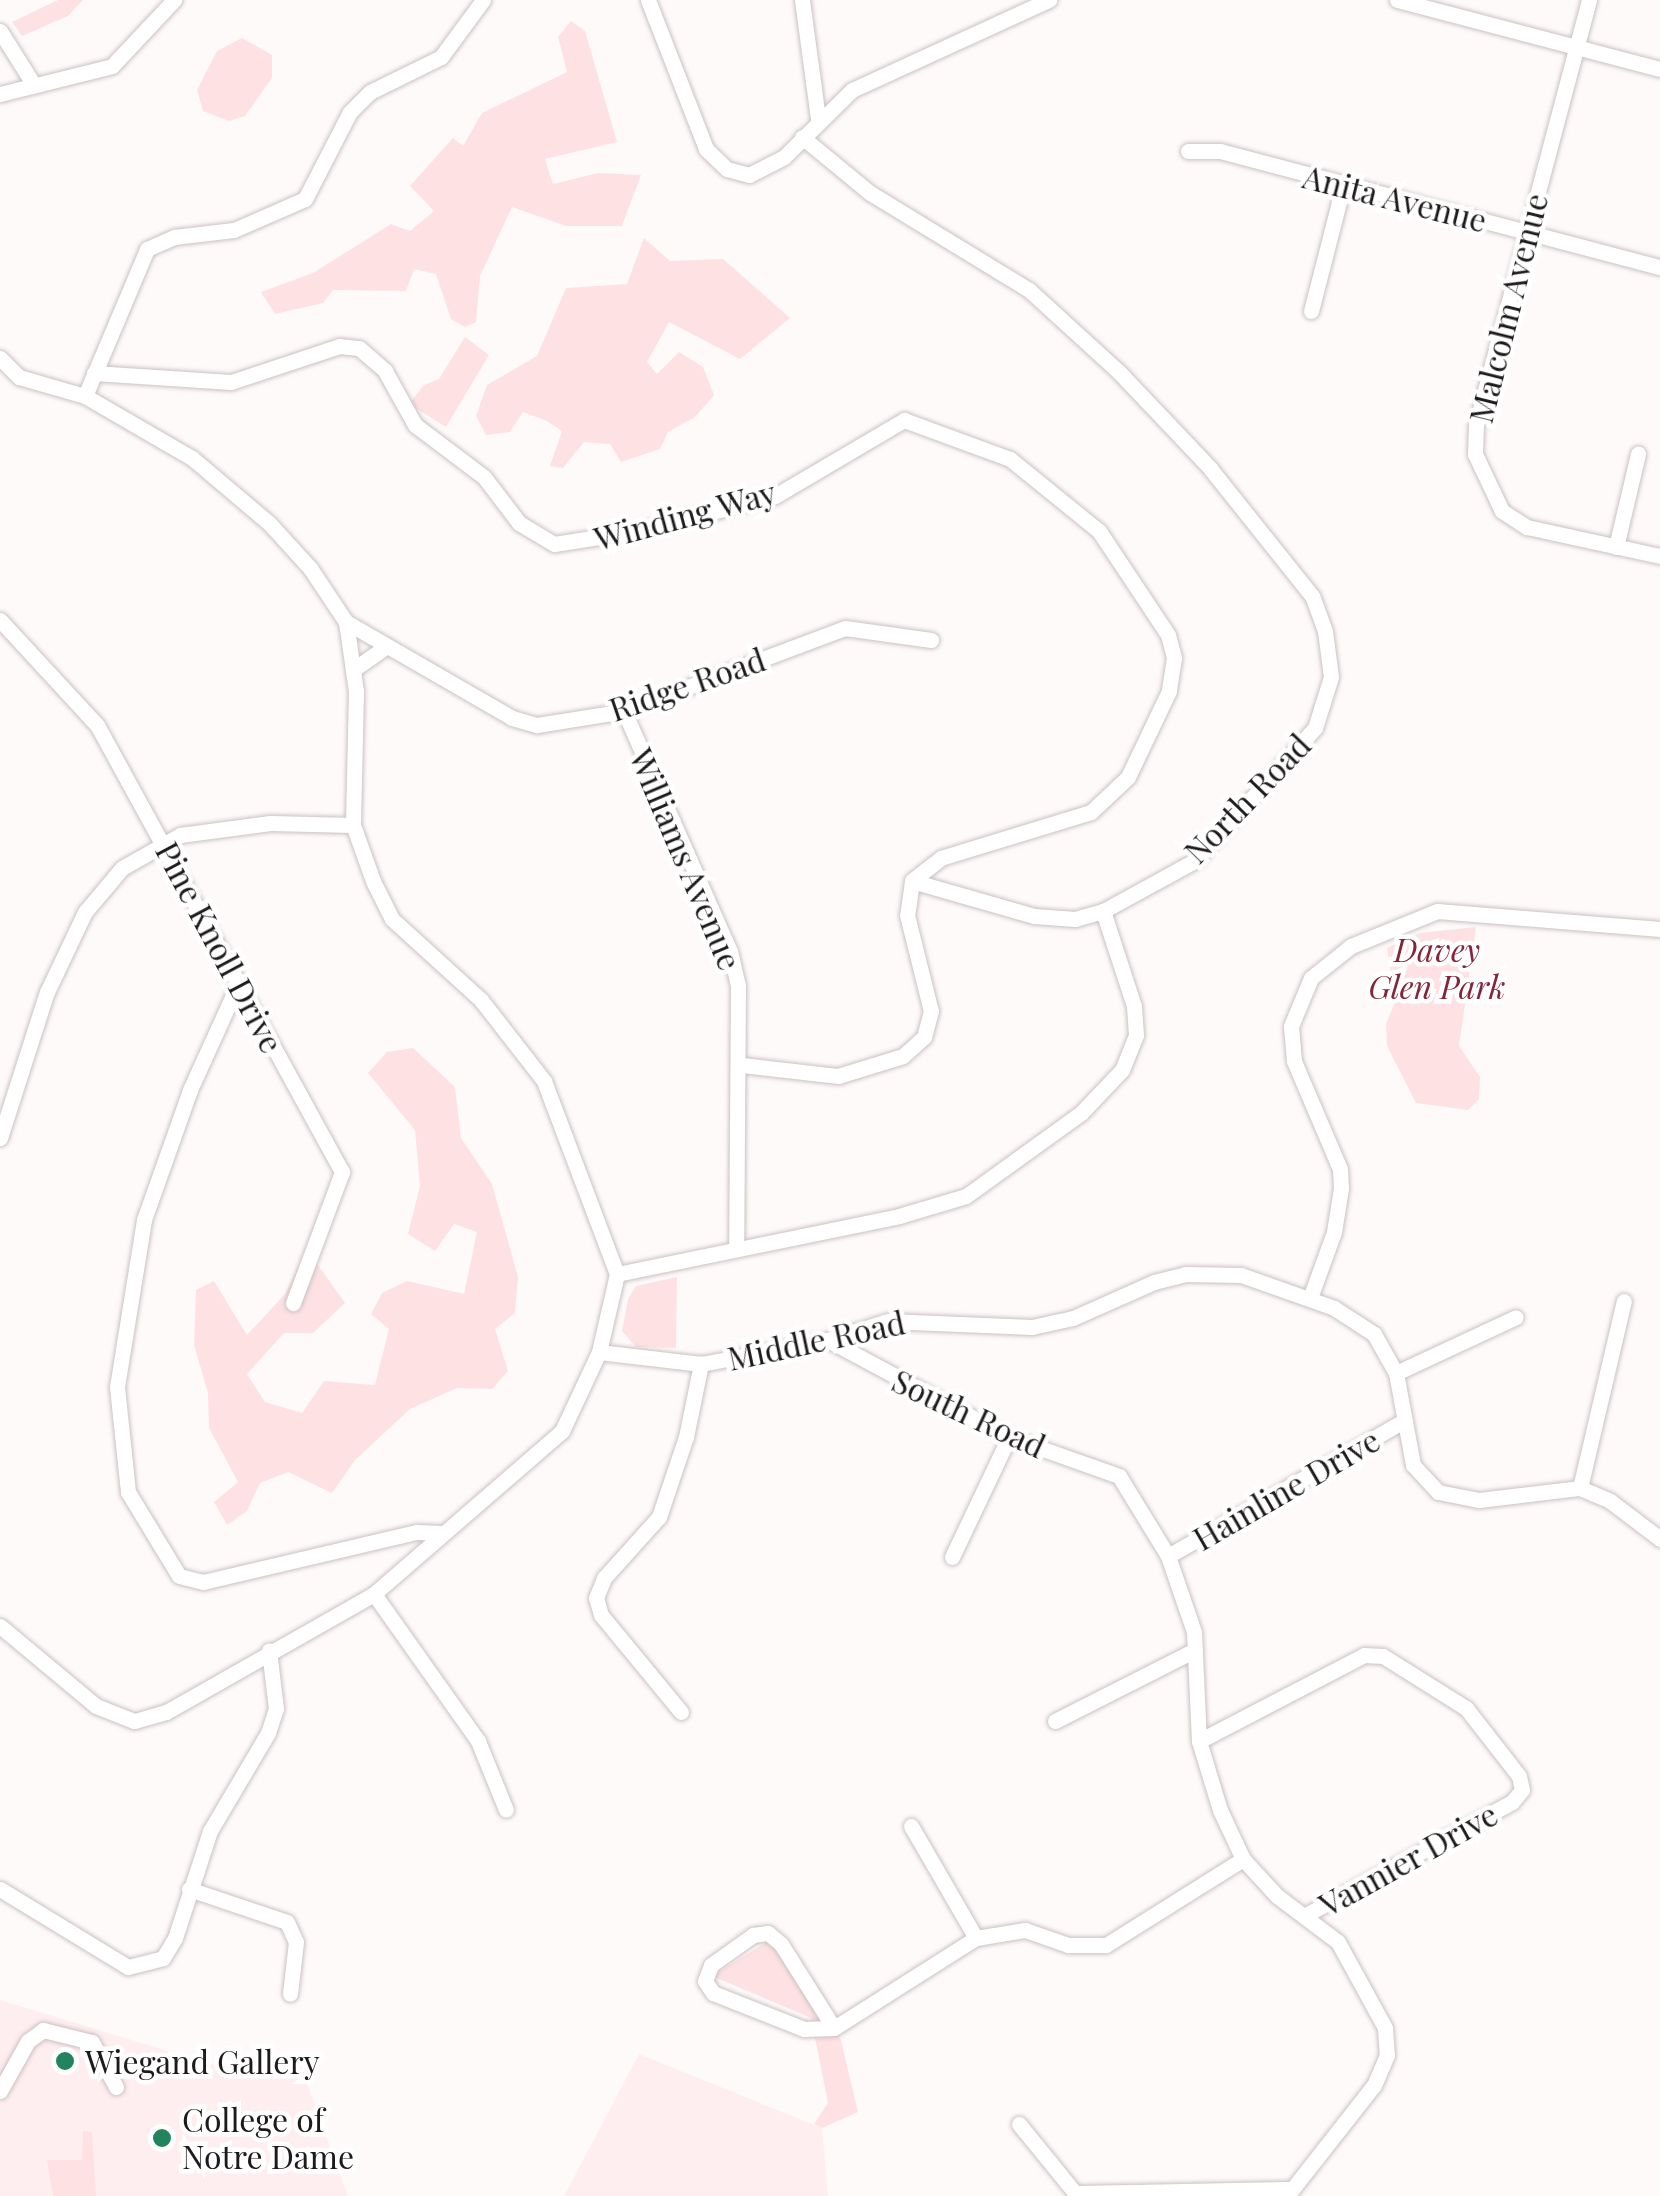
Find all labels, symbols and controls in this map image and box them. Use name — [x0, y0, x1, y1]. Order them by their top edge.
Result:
street label: Anita Avenue — [1298, 156, 1492, 240]
street label: Malcolm Avenue — [1461, 189, 1555, 427]
street label: Winding Way — [589, 472, 781, 558]
street label: Ridge Road — [604, 639, 770, 729]
street label: North Road — [1176, 725, 1318, 871]
street label: Williams Avenue — [622, 742, 750, 976]
street label: Pine Knoll Drive — [148, 835, 292, 1059]
park label: Davey Glen Park — [1368, 931, 1506, 1006]
street label: Middle Road — [724, 1302, 908, 1378]
street label: South Road — [886, 1361, 1052, 1465]
street label: Hainline Drive — [1186, 1420, 1386, 1558]
street label: Vannier Drive — [1312, 1794, 1504, 1924]
place label: Wiegand Gallery — [85, 2042, 320, 2080]
marker: Wiegand Gallery — [54, 2050, 76, 2072]
place label: College of Notre Dame — [182, 2101, 354, 2176]
marker: College of Notre Dame — [151, 2127, 173, 2149]

